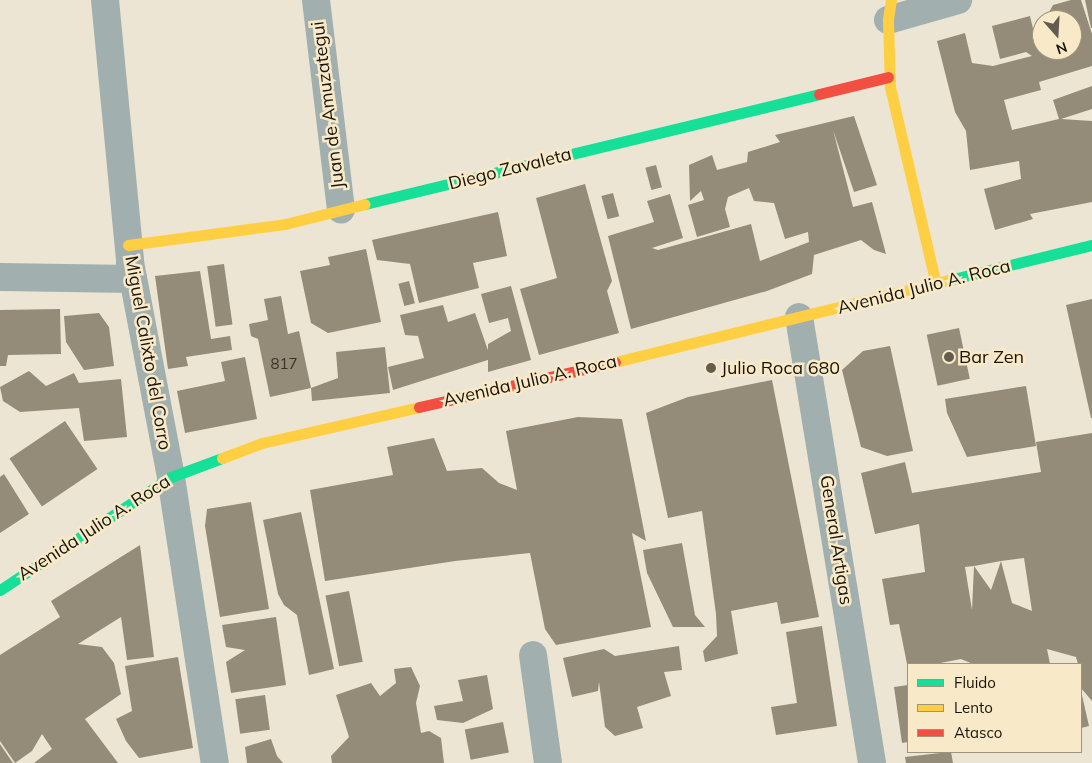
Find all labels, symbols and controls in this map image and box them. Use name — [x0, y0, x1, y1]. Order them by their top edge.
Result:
north arrow — [1032, 10, 1082, 60]
street label: Juan de Amuzategui — [307, 20, 349, 190]
text: N — [1054, 38, 1069, 58]
street label: Diego Zavaleta — [446, 143, 574, 195]
street label: Miguel Calixto del Corro — [120, 254, 176, 452]
street label: Avenida Julio A. Roca — [835, 255, 1013, 319]
place label: Bar Zen — [959, 346, 1024, 368]
street label: Avenida Julio A. Roca — [441, 351, 619, 411]
marker: Bar Zen — [943, 351, 955, 363]
house number: 817 — [271, 355, 297, 373]
place label: Julio Roca 680 — [721, 357, 840, 379]
marker: Julio Roca 680 — [705, 362, 717, 374]
street label: Avenida Julio A. Roca — [14, 471, 174, 585]
street label: General Artigas — [815, 474, 857, 606]
legend — [907, 663, 1082, 753]
text: Fluido — [954, 673, 996, 692]
text: Lento — [954, 698, 993, 717]
text: Atasco — [954, 723, 1002, 742]

